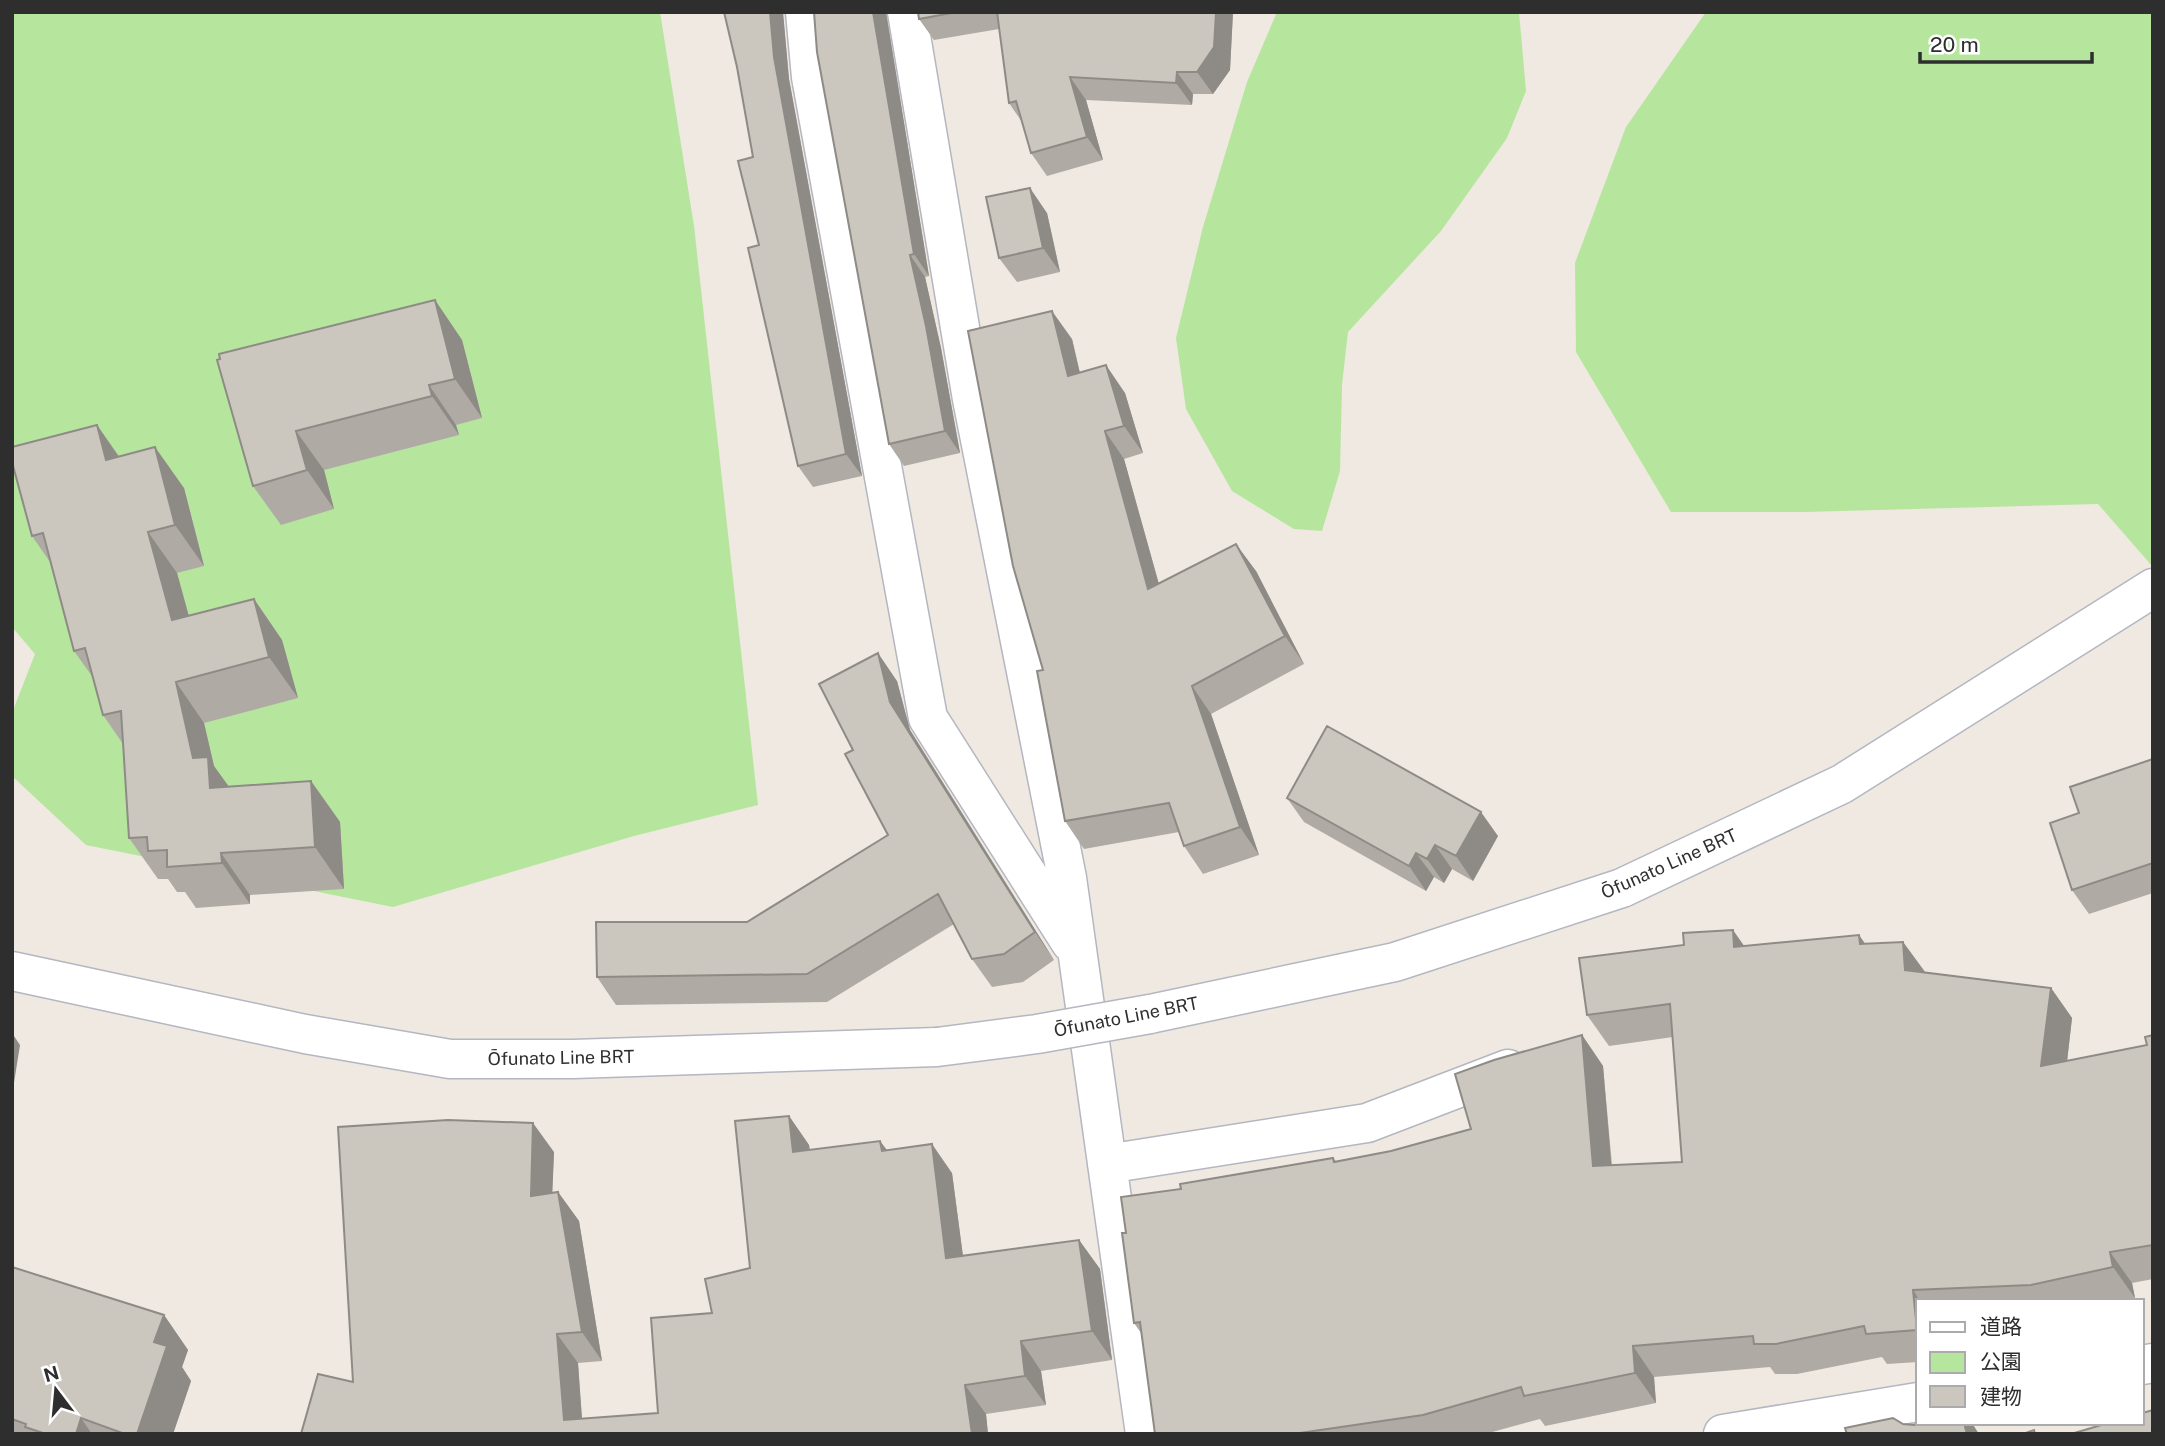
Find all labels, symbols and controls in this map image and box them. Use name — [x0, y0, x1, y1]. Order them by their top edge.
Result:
scale bar — [1920, 21, 2092, 65]
text: 20 m — [1930, 32, 1979, 57]
street label: Ōfunato Line BRT — [1597, 823, 1740, 903]
street label: Ōfunato Line BRT — [1052, 991, 1200, 1041]
street label: Ōfunato Line BRT — [487, 1045, 635, 1069]
legend — [1916, 1299, 2144, 1425]
text: 道路 — [1980, 1314, 2022, 1339]
text: 公園 — [1980, 1349, 2022, 1374]
north arrow — [21, 1355, 91, 1425]
text: N — [41, 1361, 61, 1386]
text: 建物 — [1980, 1384, 2022, 1409]

